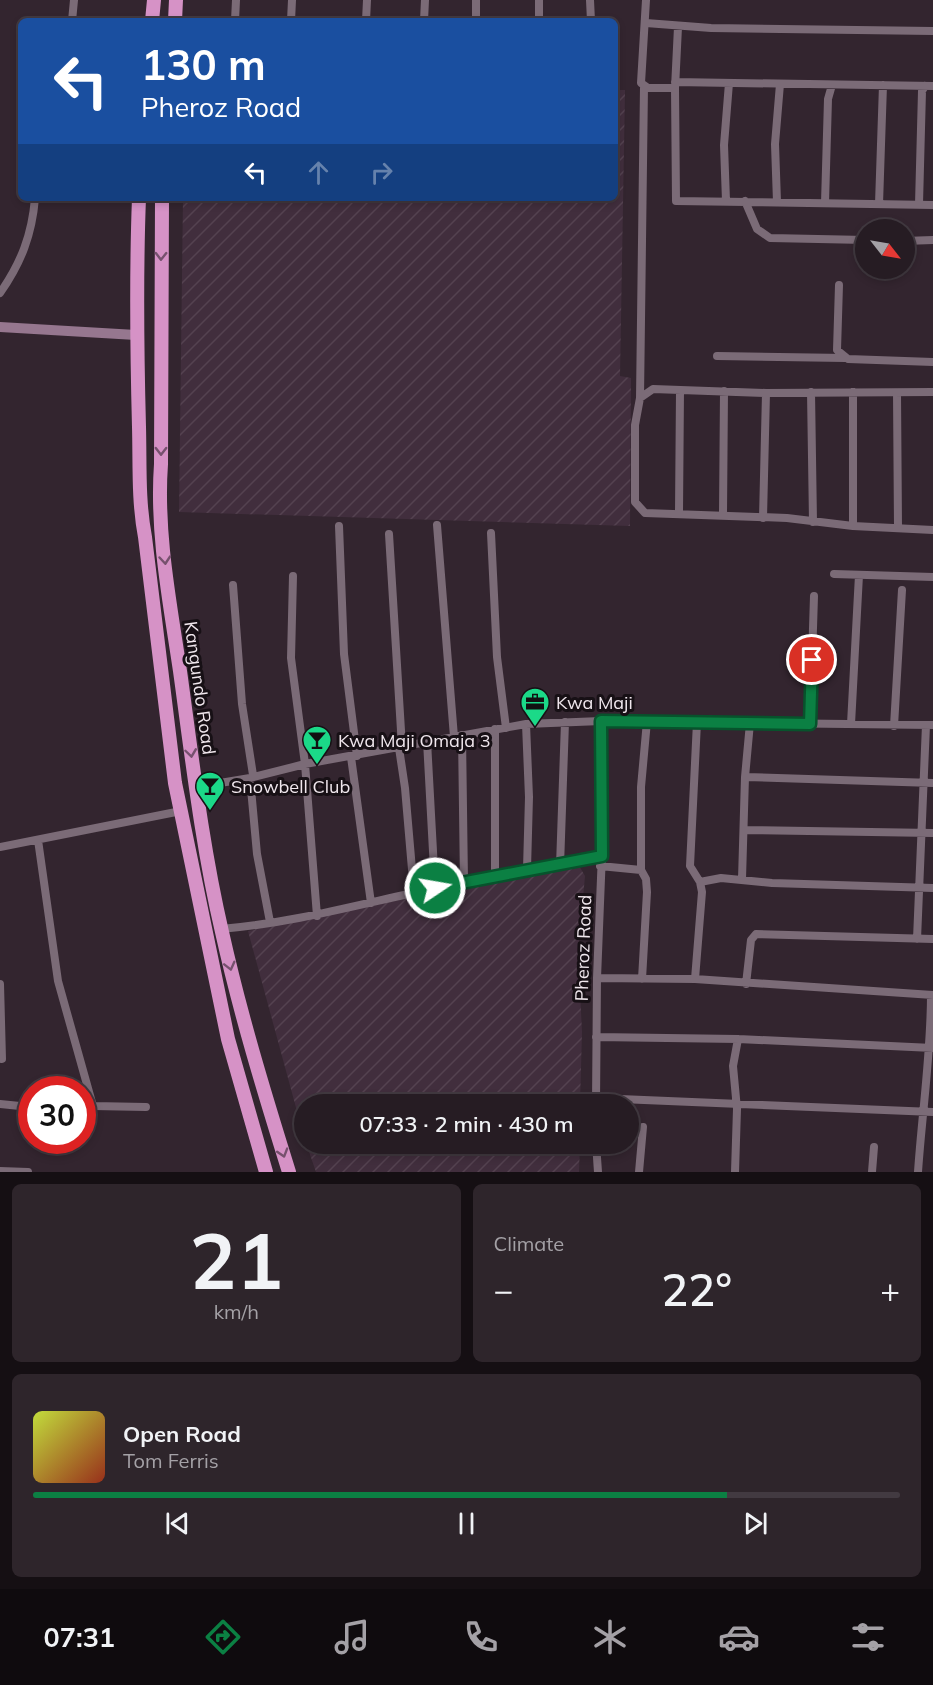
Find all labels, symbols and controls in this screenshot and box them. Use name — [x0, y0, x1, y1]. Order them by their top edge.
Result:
text: 130 m — [141, 38, 266, 91]
icon: left — [42, 42, 120, 120]
text: Pheroz Road — [141, 90, 301, 124]
icon: left — [239, 156, 272, 189]
icon: ahead — [302, 156, 335, 189]
icon: right — [365, 156, 398, 189]
north arrow — [855, 219, 915, 279]
map controls — [855, 219, 915, 279]
one-way arrow — [155, 252, 167, 261]
one-way arrow — [155, 447, 167, 456]
one-way arrow — [158, 555, 171, 564]
street label: Kangundo Road — [179, 620, 221, 756]
pin — [786, 634, 837, 685]
icon: arrive — [795, 643, 828, 676]
office icon: Kwa Maji — [519, 686, 551, 728]
place label: Kwa Maji — [556, 691, 633, 714]
bar icon: Kwa Maji Omaja 3 — [301, 724, 333, 766]
place label: Kwa Maji Omaja 3 — [338, 729, 490, 752]
one-way arrow — [184, 749, 197, 758]
bar icon: Snowbell Club — [194, 770, 226, 812]
place label: Snowbell Club — [231, 775, 350, 798]
position arrow — [403, 856, 467, 920]
street label: Pheroz Road — [570, 894, 596, 1002]
one-way arrow — [222, 960, 235, 970]
speed limit sign: 30 — [18, 1076, 96, 1154]
text: 07:33 · 2 min · 430 m — [359, 1110, 574, 1138]
one-way arrow — [276, 1147, 288, 1158]
text: 21 — [189, 1211, 283, 1309]
text: Climate — [494, 1231, 564, 1256]
text: 22° — [661, 1261, 732, 1317]
text: − — [494, 1269, 513, 1310]
text: + — [880, 1269, 900, 1310]
text: km/h — [214, 1299, 259, 1324]
text: Open Road — [123, 1420, 241, 1448]
text: Tom Ferris — [123, 1448, 219, 1473]
icon: previous — [161, 1507, 194, 1540]
icon: pause — [450, 1507, 483, 1540]
icon: next — [739, 1507, 772, 1540]
icon: directions — [202, 1616, 244, 1658]
icon: music — [331, 1616, 373, 1658]
icon: phone — [460, 1616, 502, 1658]
icon: climate — [589, 1616, 631, 1658]
icon: car — [718, 1616, 760, 1658]
icon: filters — [847, 1616, 889, 1658]
text: 07:31 — [44, 1620, 115, 1654]

